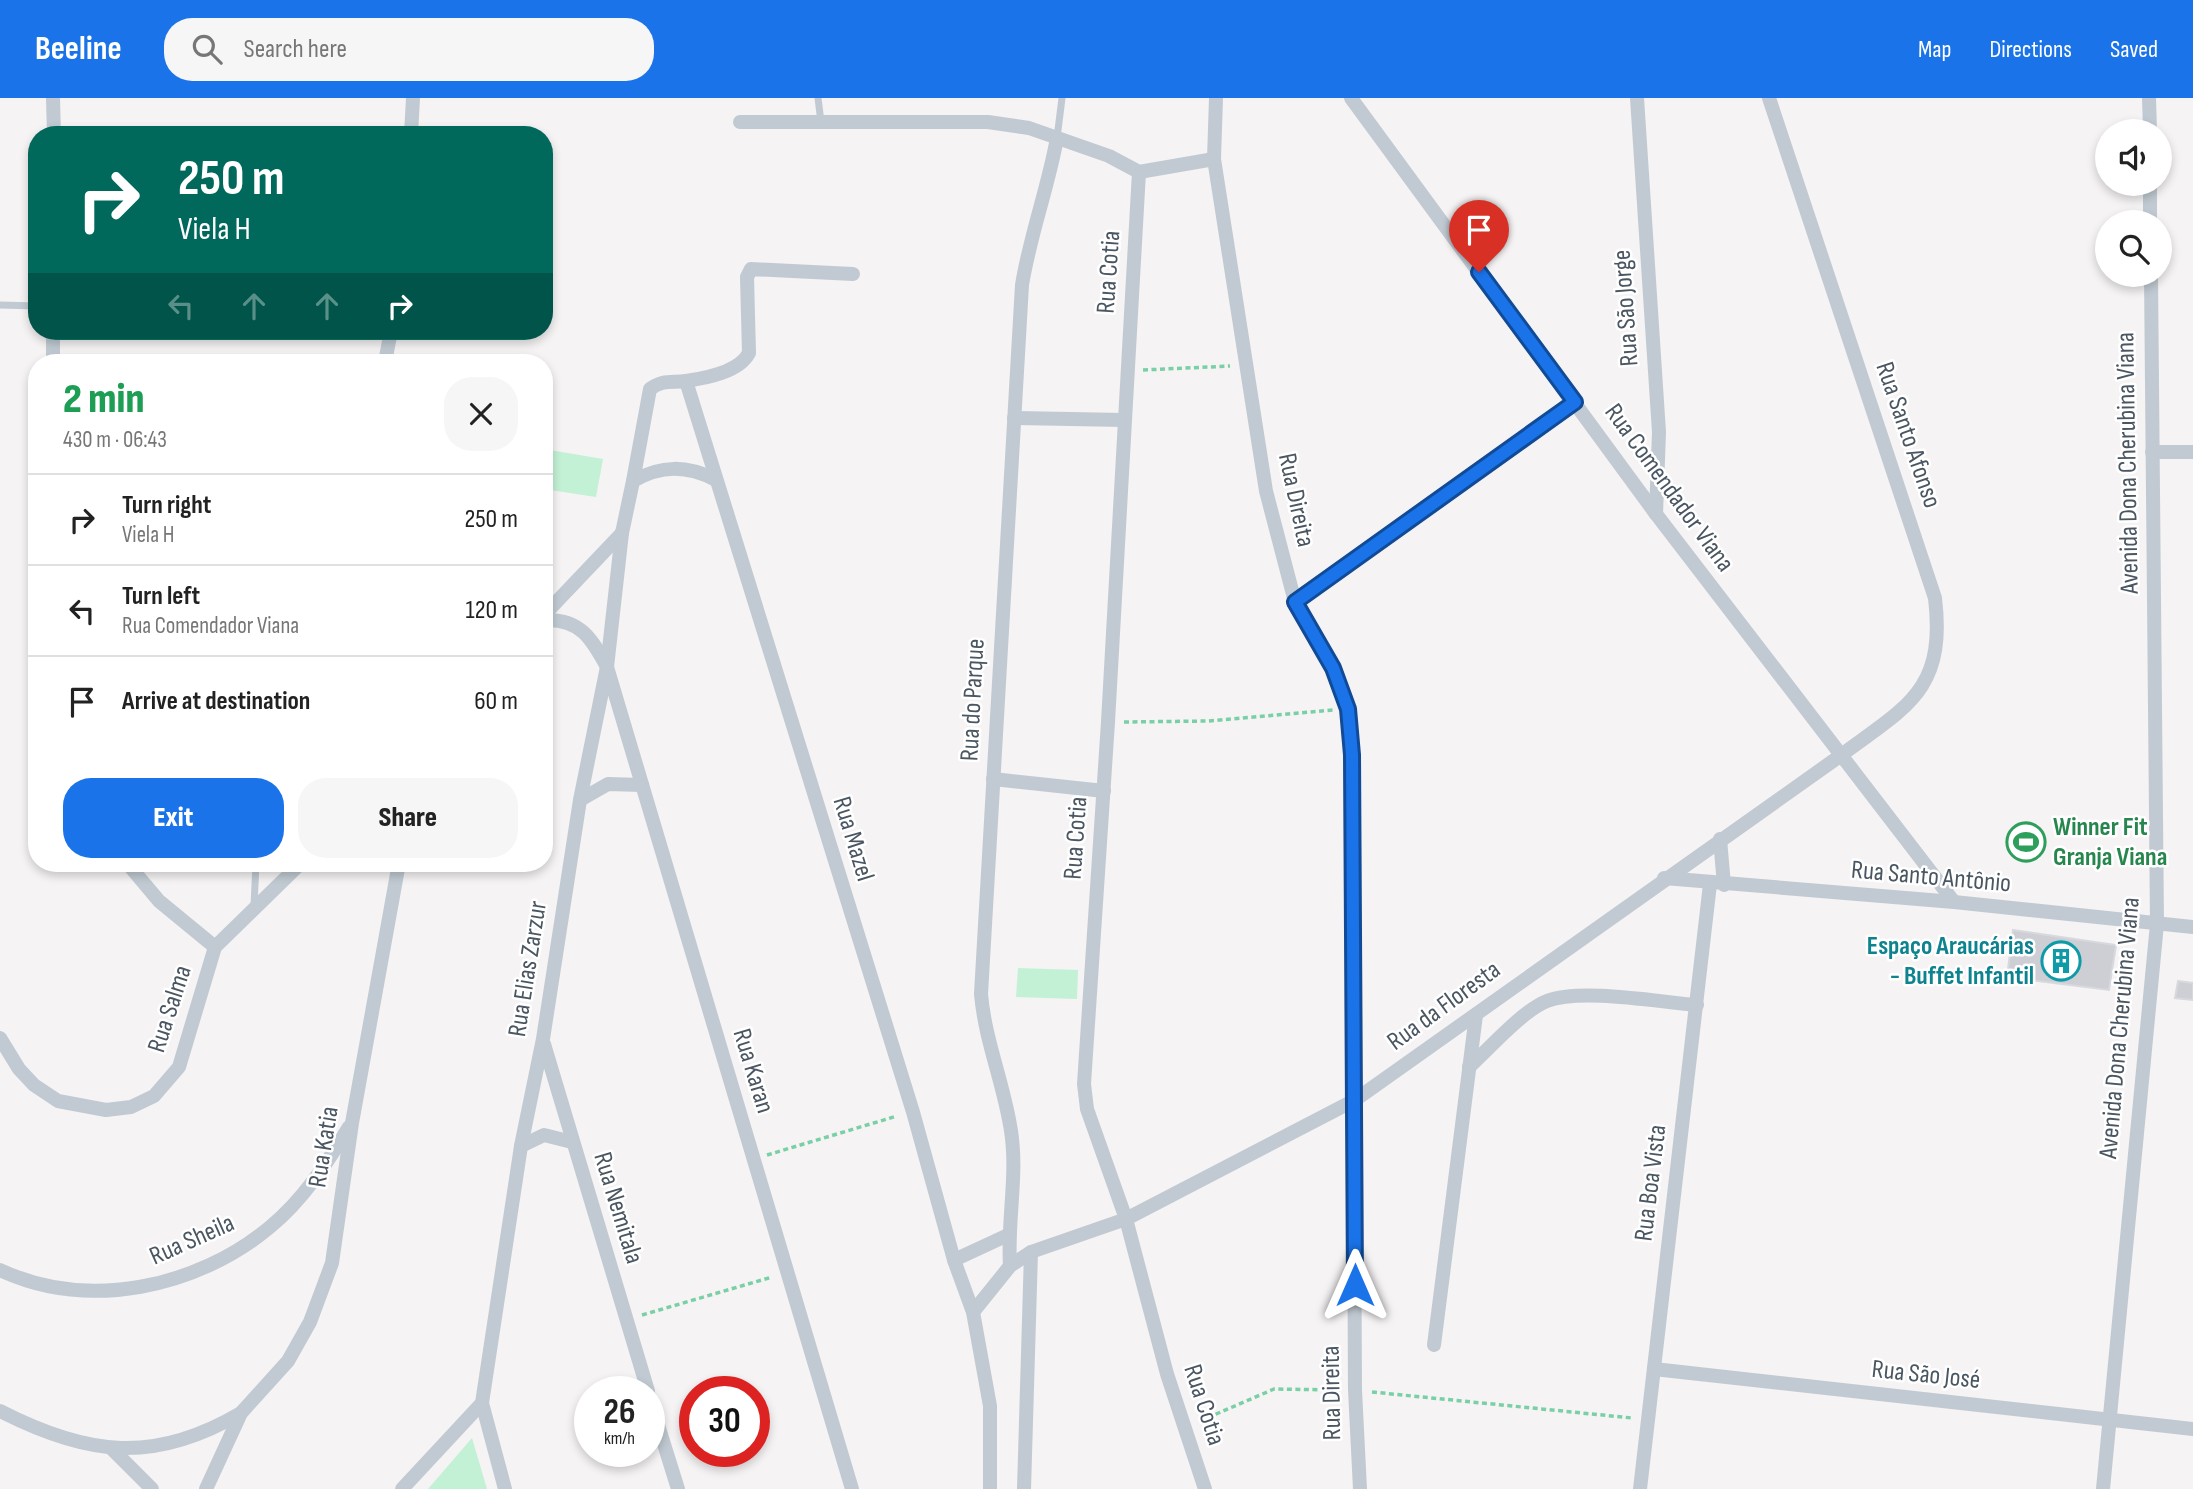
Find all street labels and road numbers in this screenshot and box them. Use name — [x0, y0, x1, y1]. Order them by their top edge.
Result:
street label: Rua Cotia — [1091, 230, 1127, 314]
street label: Rua São Jorge — [1606, 249, 1646, 367]
street label: Avenida Dona Cherubina Viana — [2110, 332, 2146, 595]
street label: Rua Santo Afonso — [1869, 358, 1947, 512]
street label: Rua Comendador Viana — [1598, 398, 1740, 578]
street label: Rua Direita — [1271, 450, 1321, 550]
street label: Rua do Parque — [954, 638, 992, 762]
street label: Rua Mazel — [825, 793, 881, 885]
street label: Rua Cotia — [1058, 796, 1094, 880]
street label: Rua Santo Antônio — [1850, 855, 2012, 899]
street label: Avenida Dona Cherubina Viana — [2093, 896, 2147, 1161]
street label: Rua Elias Zarzur — [502, 898, 554, 1039]
street label: Rua da Floresta — [1381, 955, 1507, 1057]
street label: Rua Salma — [141, 962, 199, 1056]
street label: Rua Karan — [725, 1025, 781, 1117]
street label: Rua Katia — [302, 1104, 346, 1190]
street label: Rua Boa Vista — [1628, 1123, 1674, 1243]
street label: Rua Nemitala — [586, 1149, 650, 1267]
street label: Rua Sheila — [145, 1208, 239, 1272]
street label: Rua Direita — [1316, 1345, 1348, 1441]
street label: Rua São José — [1870, 1354, 1982, 1396]
street label: Rua Cotia — [1176, 1361, 1232, 1449]

